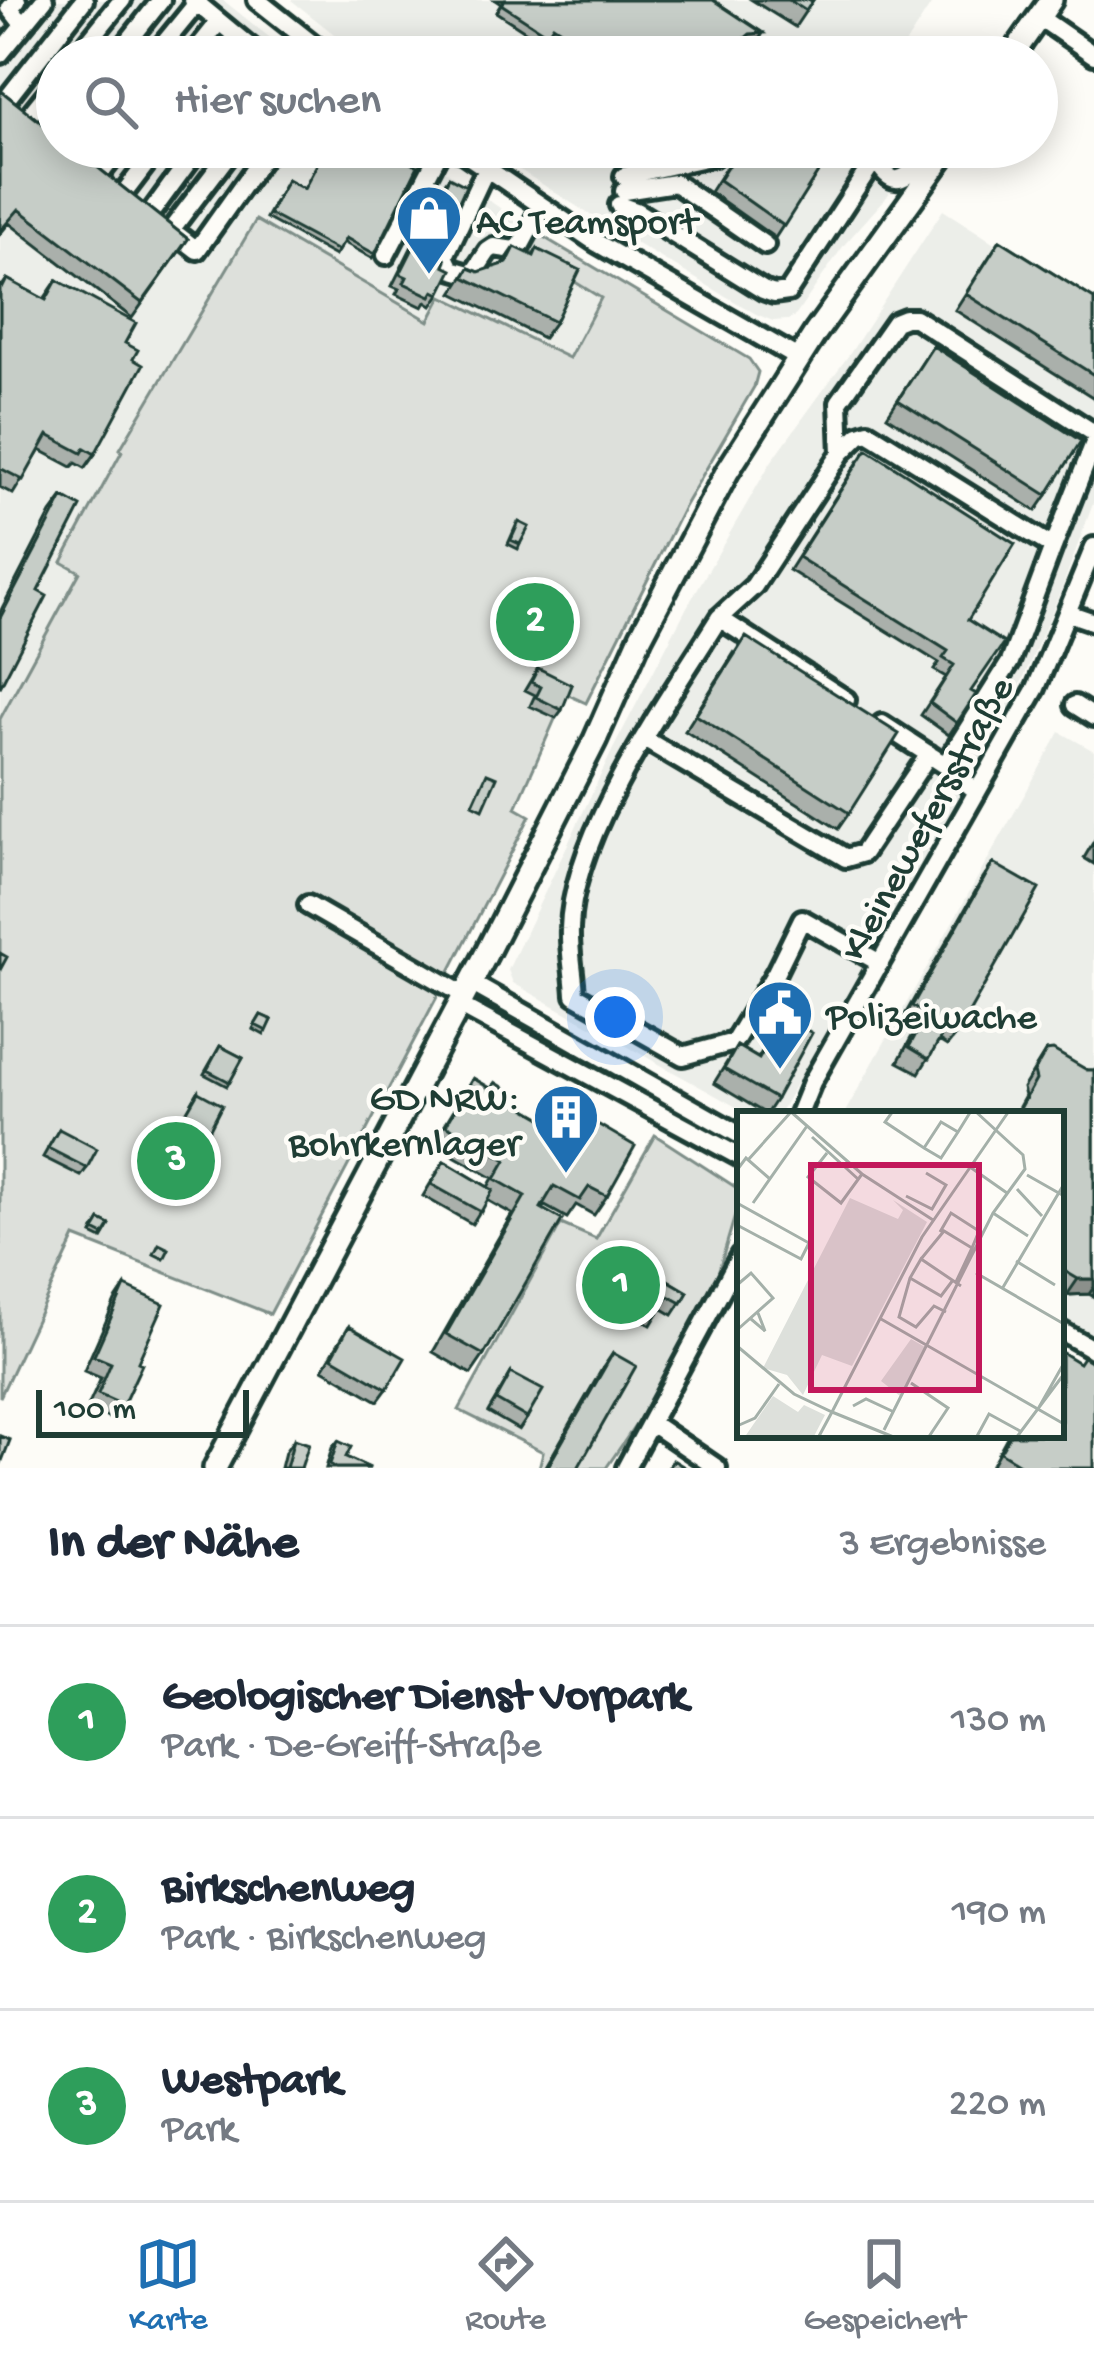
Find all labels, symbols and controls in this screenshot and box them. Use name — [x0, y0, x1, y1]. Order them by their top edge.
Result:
search box — [36, 36, 1058, 168]
icon: search — [78, 69, 144, 135]
text: Hier suchen — [174, 76, 381, 129]
shop icon: AC Teamsport — [394, 183, 464, 277]
place label: AC Teamsport — [476, 202, 700, 248]
pin: 2 — [496, 577, 574, 667]
street label: Kleinewefersstraße — [833, 670, 1028, 970]
public building icon: Polizeiwache — [745, 978, 815, 1072]
your location — [585, 987, 645, 1047]
place label: Polizeiwache — [824, 997, 1038, 1043]
place label: GD NRW: Bohrkernlager — [288, 1079, 523, 1170]
building icon: GD NRW: Bohrkernlager — [531, 1082, 601, 1176]
inset map — [737, 1111, 1064, 1438]
pin: 3 — [137, 1116, 215, 1206]
pin: 1 — [582, 1240, 660, 1330]
scale bar — [36, 1384, 249, 1437]
text: 100 m — [54, 1392, 136, 1430]
text: In der Nähe — [48, 1516, 298, 1576]
text: 3 Ergebnisse — [840, 1523, 1046, 1569]
text: Geologischer Dienst Vorpark — [162, 1672, 688, 1725]
text: 1 — [79, 1699, 95, 1745]
text: 130 m — [951, 1699, 1046, 1745]
text: Park · De-Greiff-Straße — [162, 1725, 541, 1771]
text: Birkschenweg — [162, 1864, 415, 1917]
text: 2 — [77, 1891, 97, 1937]
text: 190 m — [952, 1891, 1046, 1937]
text: Park · Birkschenweg — [162, 1917, 486, 1963]
text: Westpark — [162, 2056, 342, 2109]
text: 3 — [77, 2083, 97, 2129]
text: 220 m — [949, 2083, 1046, 2129]
text: Park — [162, 2109, 236, 2155]
tab: Karte — [129, 2231, 208, 2341]
tab: Route — [465, 2231, 546, 2341]
tab: Gespeichert — [804, 2231, 965, 2341]

